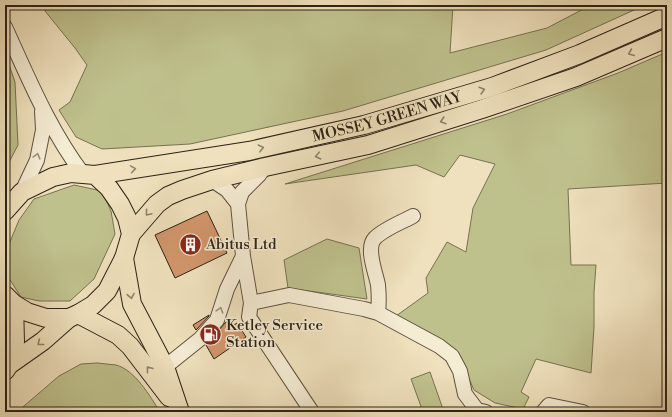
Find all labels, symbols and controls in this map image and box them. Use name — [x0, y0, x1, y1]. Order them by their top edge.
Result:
one-way arrow — [628, 48, 636, 56]
one-way arrow — [478, 86, 485, 95]
street label: MOSSEY GREEN WAY — [310, 87, 465, 146]
one-way arrow — [440, 116, 447, 125]
one-way arrow — [258, 145, 265, 153]
one-way arrow — [315, 151, 321, 159]
one-way arrow — [32, 153, 41, 160]
one-way arrow — [130, 165, 136, 174]
one-way arrow — [146, 209, 153, 216]
building icon: Abitus Ltd — [178, 231, 204, 257]
place label: Abitus Ltd — [205, 235, 277, 254]
one-way arrow — [126, 293, 135, 299]
one-way arrow — [215, 307, 224, 314]
place label: Ketley Service Station — [226, 316, 323, 352]
fuel station icon: Ketley Service Station — [197, 321, 223, 347]
one-way arrow — [37, 338, 44, 345]
one-way arrow — [146, 367, 153, 374]

